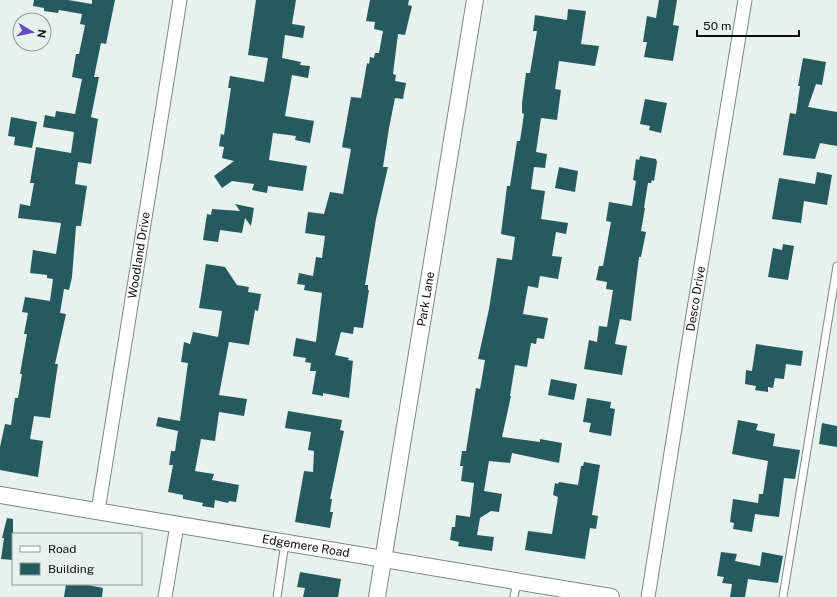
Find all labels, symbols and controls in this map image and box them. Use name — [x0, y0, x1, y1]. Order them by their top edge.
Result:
north arrow — [12, 12, 52, 52]
scale bar — [697, 12, 799, 38]
text: 50 m — [703, 19, 731, 33]
text: N — [35, 28, 48, 39]
street label: Woodland Drive — [125, 211, 153, 300]
street label: Desco Drive — [683, 265, 708, 332]
street label: Park Lane — [415, 270, 437, 328]
street label: Edgemere Road — [261, 532, 351, 560]
legend — [12, 533, 142, 585]
text: Road — [48, 542, 76, 556]
text: Building — [48, 562, 94, 576]

